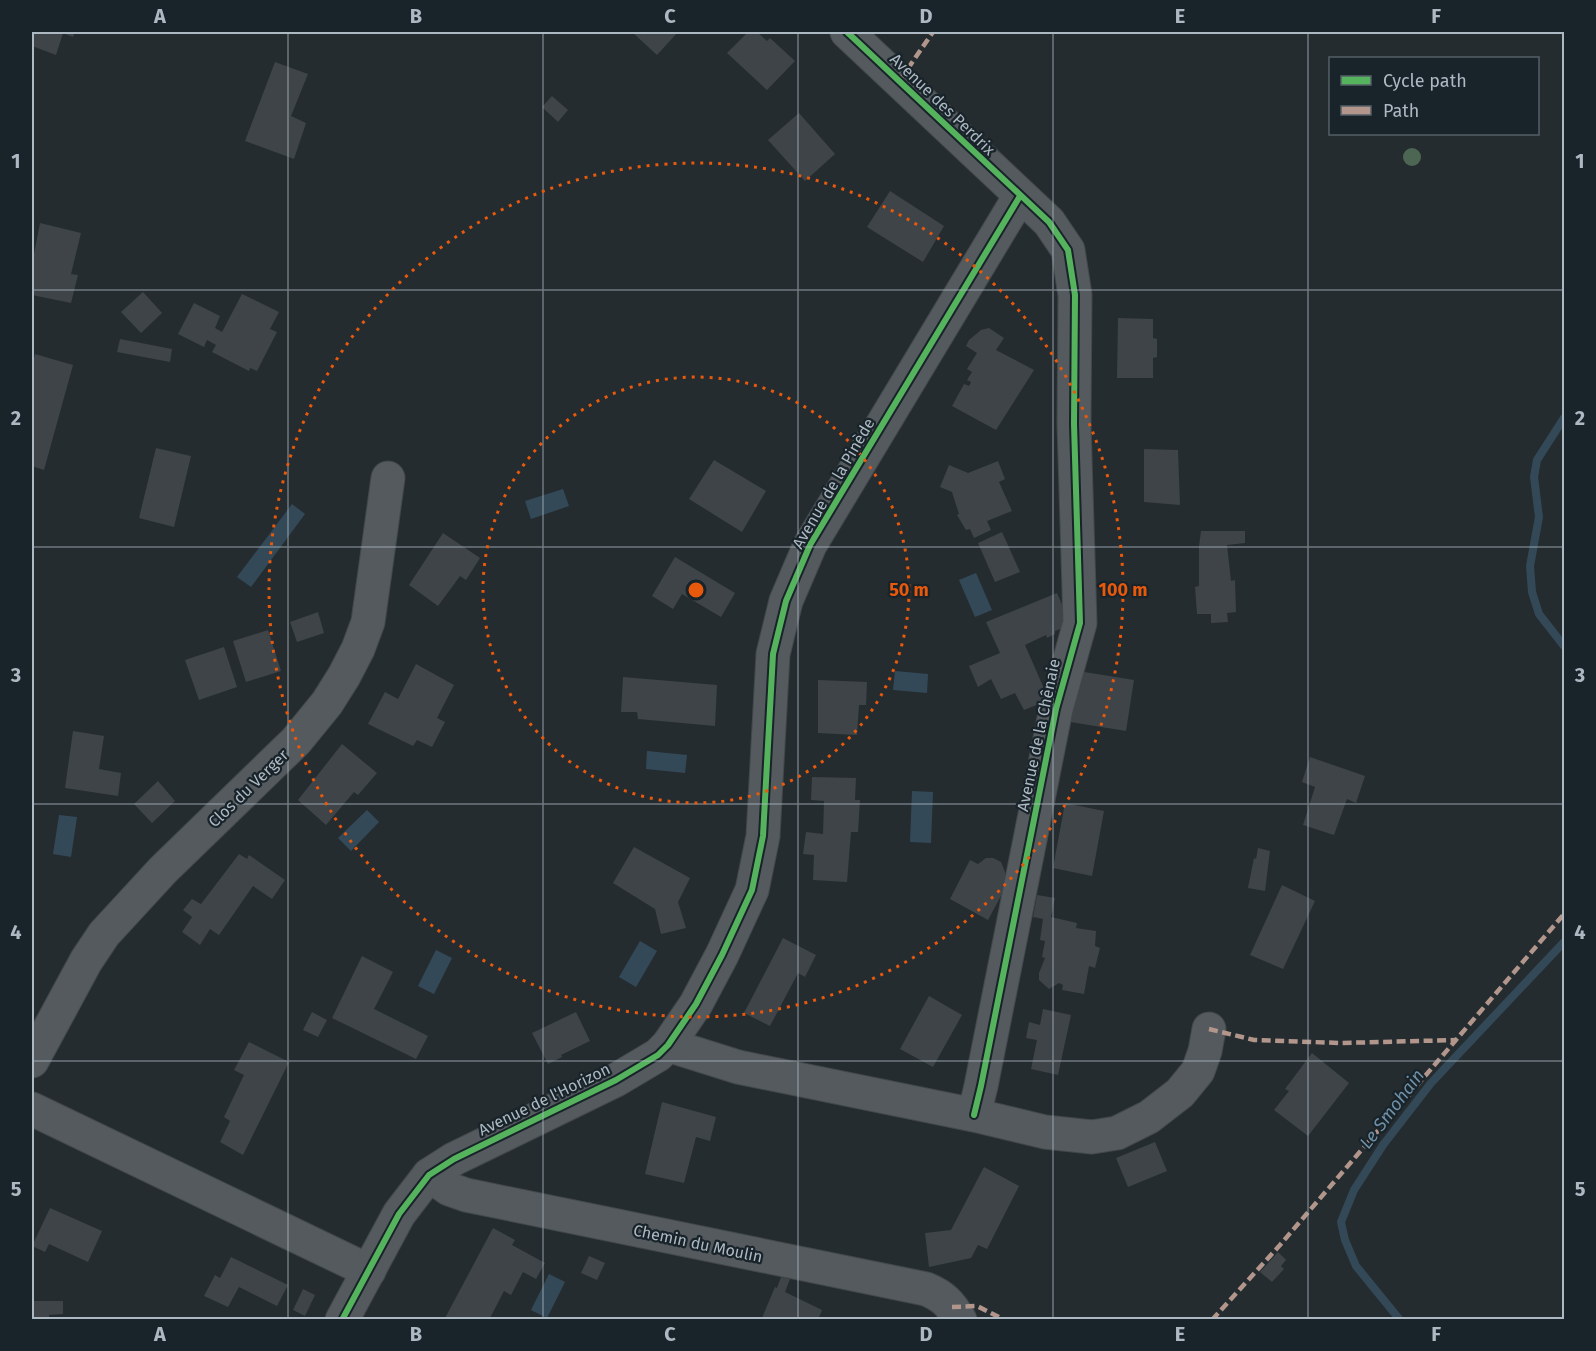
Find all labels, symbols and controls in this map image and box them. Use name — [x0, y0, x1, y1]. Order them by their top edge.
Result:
text: A — [153, 4, 167, 28]
text: B — [410, 4, 422, 28]
text: C — [664, 4, 676, 28]
text: D — [919, 4, 933, 28]
text: E — [1175, 4, 1185, 28]
text: F — [1431, 4, 1441, 28]
street label: Avenue des Perdrix — [886, 49, 999, 159]
legend — [1329, 57, 1539, 135]
text: Cycle path — [1383, 70, 1467, 92]
text: Path — [1383, 100, 1419, 122]
text: 1 — [11, 149, 21, 173]
text: 1 — [1575, 149, 1585, 173]
text: 2 — [11, 406, 21, 430]
text: 2 — [1575, 406, 1585, 430]
street label: Avenue de la Pinède — [788, 415, 879, 552]
text: 50 m — [889, 579, 929, 601]
text: 100 m — [1099, 579, 1147, 601]
centre of rings — [686, 580, 706, 600]
street label: Avenue de la Chênaie — [1013, 657, 1064, 813]
text: 3 — [10, 663, 21, 687]
text: 3 — [1574, 663, 1585, 687]
street label: Clos du Verger — [204, 745, 293, 831]
text: 4 — [10, 920, 22, 944]
text: 4 — [1574, 920, 1586, 944]
street label: Avenue de l'Horizon — [475, 1059, 613, 1140]
water label: Le Smohain — [1355, 1065, 1429, 1153]
text: 5 — [11, 1177, 22, 1201]
text: 5 — [1575, 1177, 1586, 1201]
street label: Chemin du Moulin — [632, 1221, 764, 1266]
text: A — [153, 1322, 167, 1346]
text: B — [410, 1322, 422, 1346]
text: C — [664, 1322, 676, 1346]
text: D — [919, 1322, 933, 1346]
text: E — [1175, 1322, 1185, 1346]
text: F — [1431, 1322, 1441, 1346]

